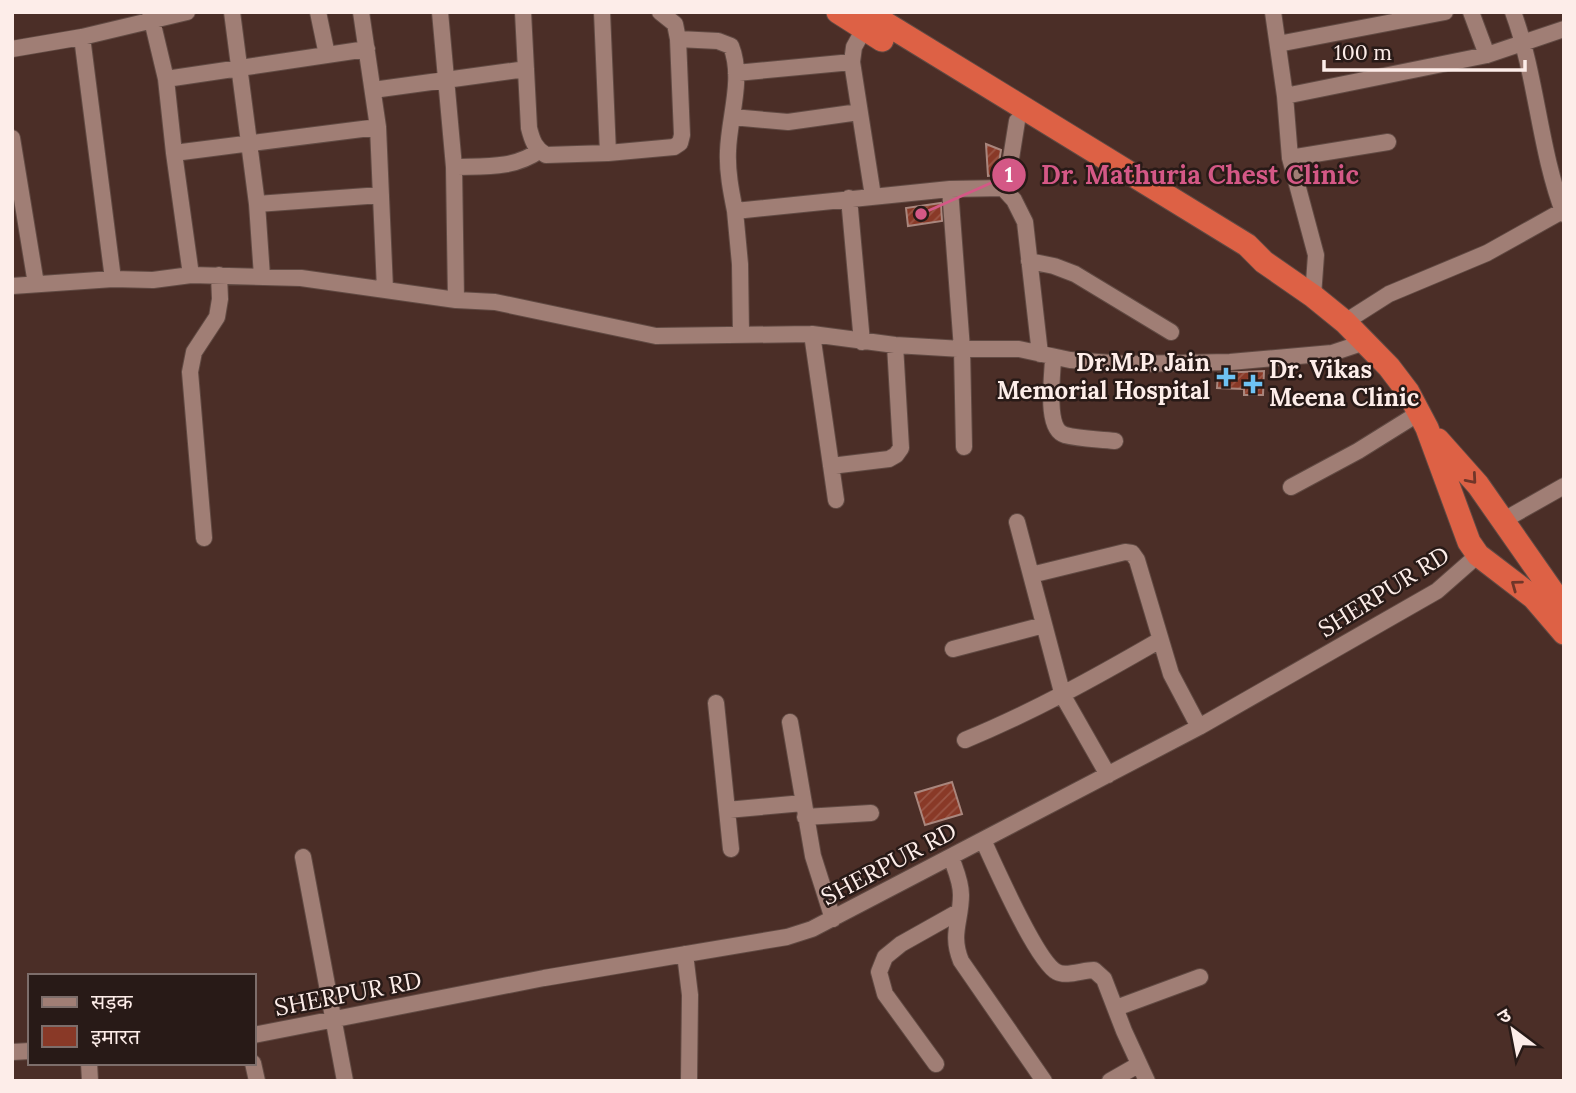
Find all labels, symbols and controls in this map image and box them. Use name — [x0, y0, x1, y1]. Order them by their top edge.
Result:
scale bar — [1324, 28, 1525, 72]
text: 100 m — [1334, 39, 1392, 66]
callout: Dr. Mathuria Chest Clinic — [992, 151, 1373, 198]
text: Dr. Mathuria Chest Clinic — [1041, 158, 1360, 191]
text: 1 — [1005, 161, 1013, 188]
place label: Dr.M.P. Jain Memorial Hospital — [997, 347, 1210, 406]
place label: Dr. Vikas Meena Clinic — [1269, 354, 1420, 413]
marker: Dr.M.P. Jain Memorial Hospital — [1216, 367, 1236, 387]
marker: Dr. Vikas Meena Clinic — [1243, 374, 1263, 394]
one-way arrow — [1464, 471, 1476, 484]
street label: SHERPUR RD — [1312, 539, 1455, 644]
one-way arrow — [1511, 580, 1524, 593]
street label: SHERPUR RD — [816, 815, 962, 912]
street label: SHERPUR RD — [272, 964, 424, 1023]
legend — [28, 974, 256, 1065]
text: सड़क — [91, 988, 133, 1015]
north arrow — [1478, 995, 1548, 1065]
text: उ — [1493, 1002, 1516, 1029]
text: इमारत — [91, 1023, 141, 1050]

